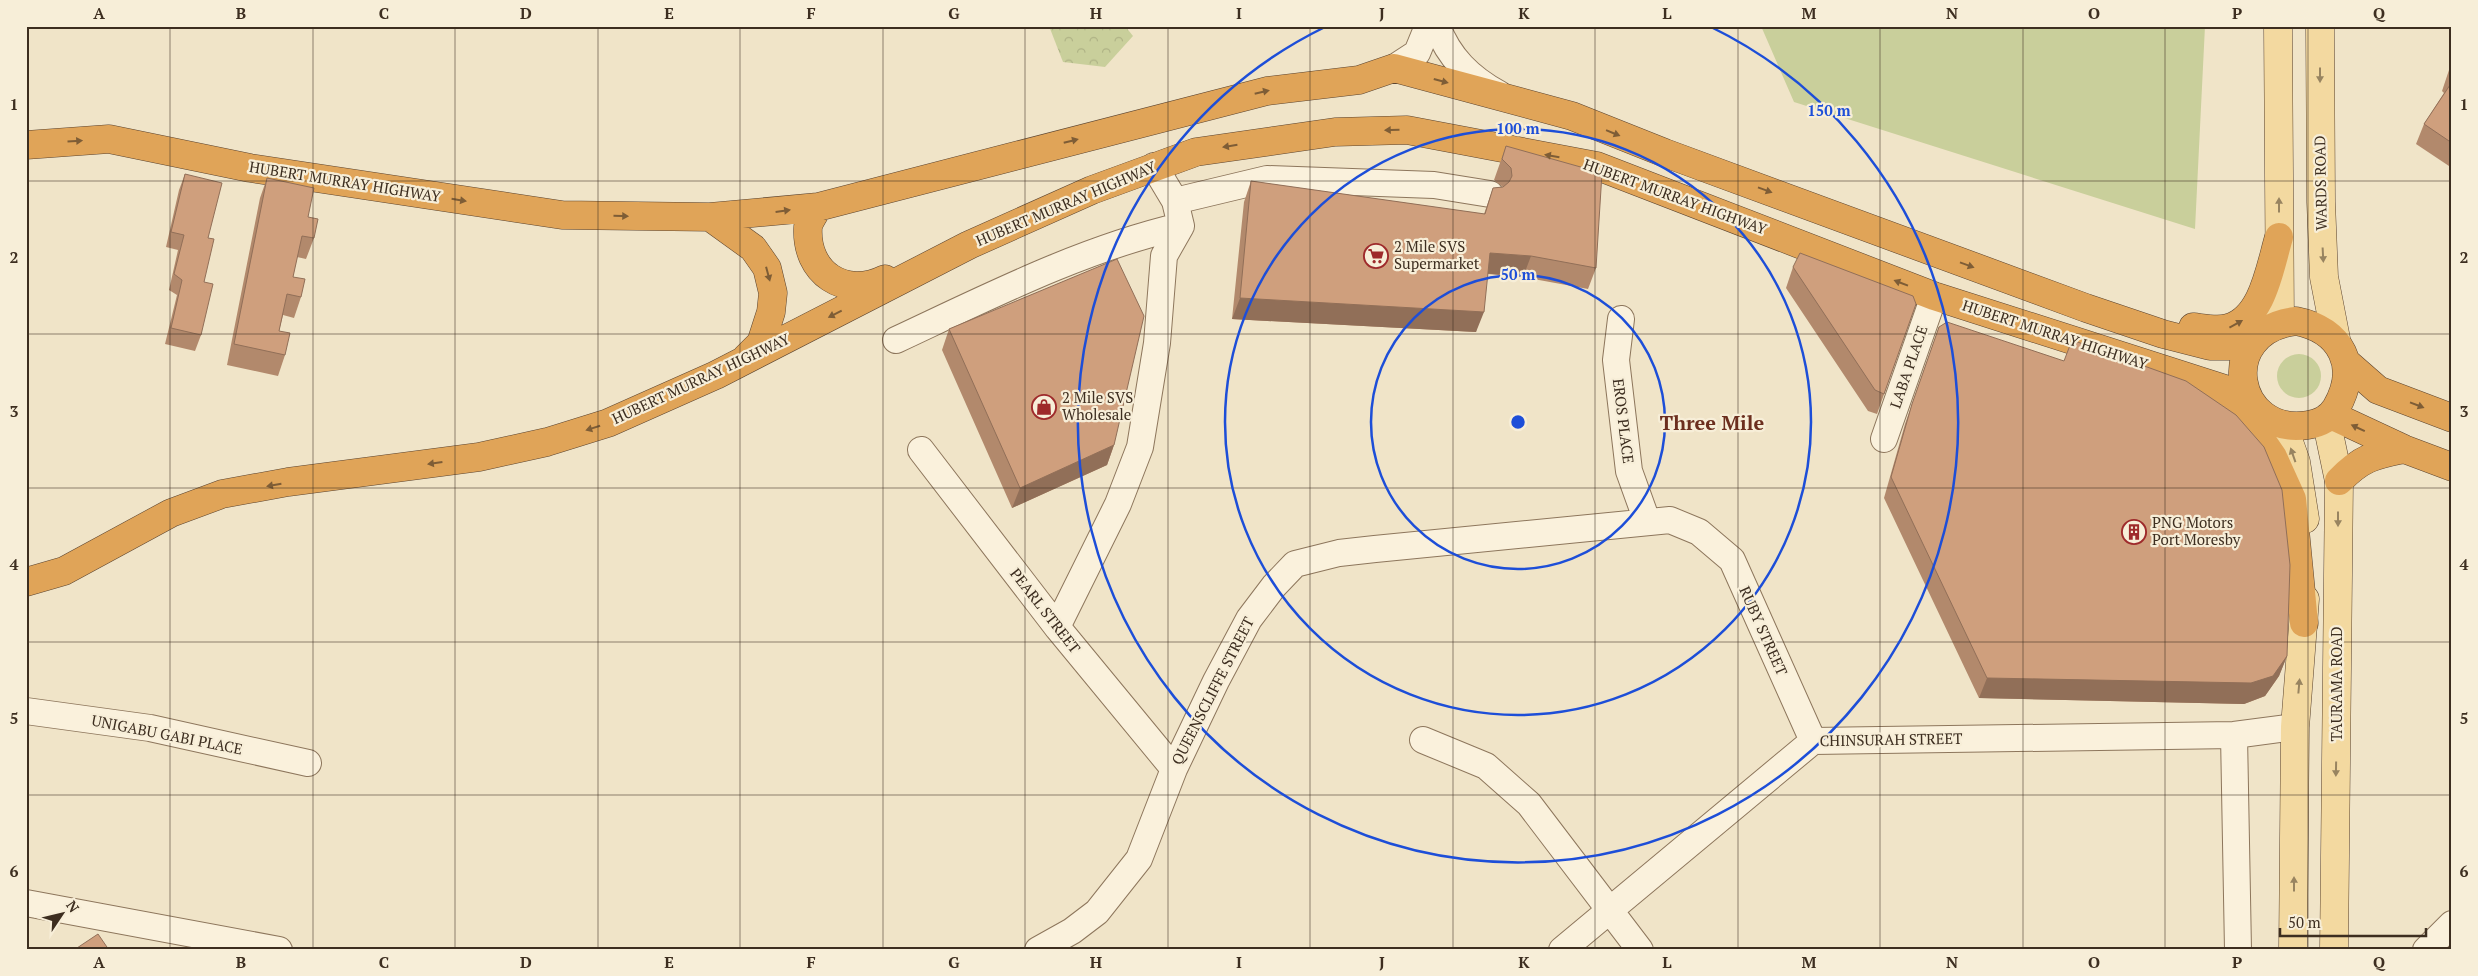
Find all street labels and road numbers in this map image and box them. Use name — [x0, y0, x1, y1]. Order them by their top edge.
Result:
street label: WARDS ROAD — [2309, 135, 2331, 231]
street label: HUBERT MURRAY HIGHWAY — [1581, 154, 1770, 239]
street label: HUBERT MURRAY HIGHWAY — [248, 156, 443, 206]
street label: HUBERT MURRAY HIGHWAY — [973, 156, 1159, 250]
street label: HUBERT MURRAY HIGHWAY — [1960, 295, 2151, 374]
street label: LABA PLACE — [1885, 323, 1932, 411]
street label: HUBERT MURRAY HIGHWAY — [609, 328, 793, 428]
street label: EROS PLACE — [1609, 377, 1639, 465]
street label: PEARL STREET — [1006, 564, 1085, 657]
street label: RUBY STREET — [1735, 583, 1793, 678]
street label: QUEENSCLIFFE STREET — [1166, 613, 1258, 768]
street label: TAURAMA ROAD — [2326, 626, 2346, 742]
street label: UNIGABU GABI PLACE — [90, 710, 244, 758]
street label: CHINSURAH STREET — [1819, 728, 1963, 750]

